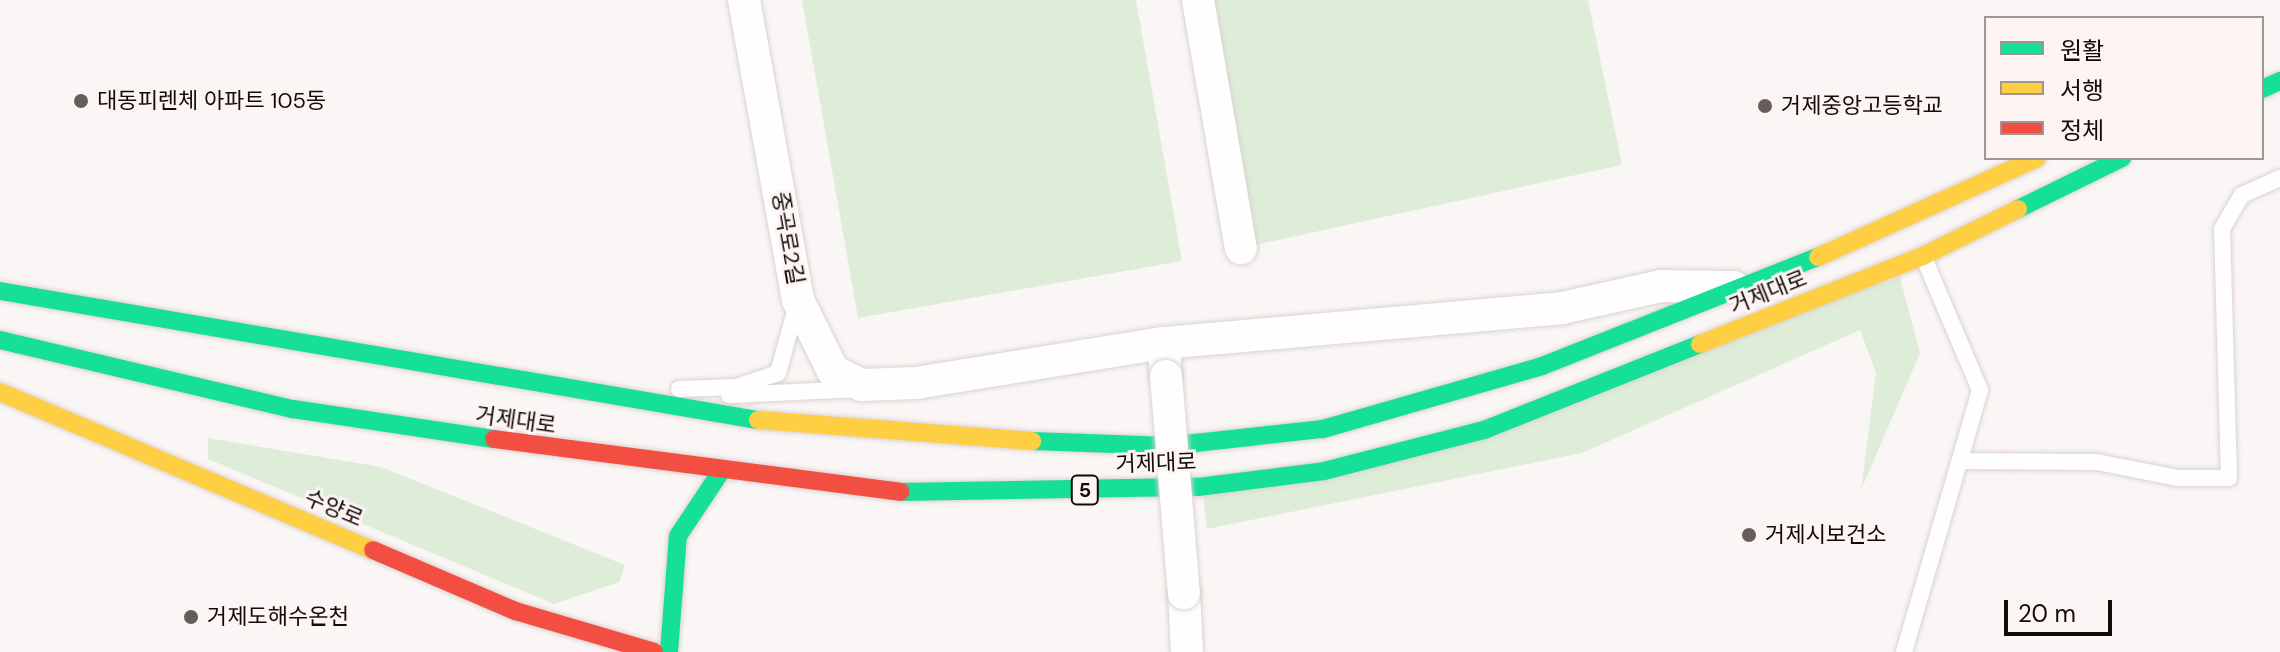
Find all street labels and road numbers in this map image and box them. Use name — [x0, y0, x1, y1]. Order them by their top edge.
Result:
street label: 중곡로2길 — [767, 190, 809, 286]
street label: 거제대로 — [1726, 265, 1810, 319]
street label: 거제대로 — [474, 401, 558, 439]
street label: 거제대로 — [1115, 448, 1197, 478]
road number: 5 — [1069, 474, 1101, 506]
street label: 수양로 — [301, 484, 367, 532]

